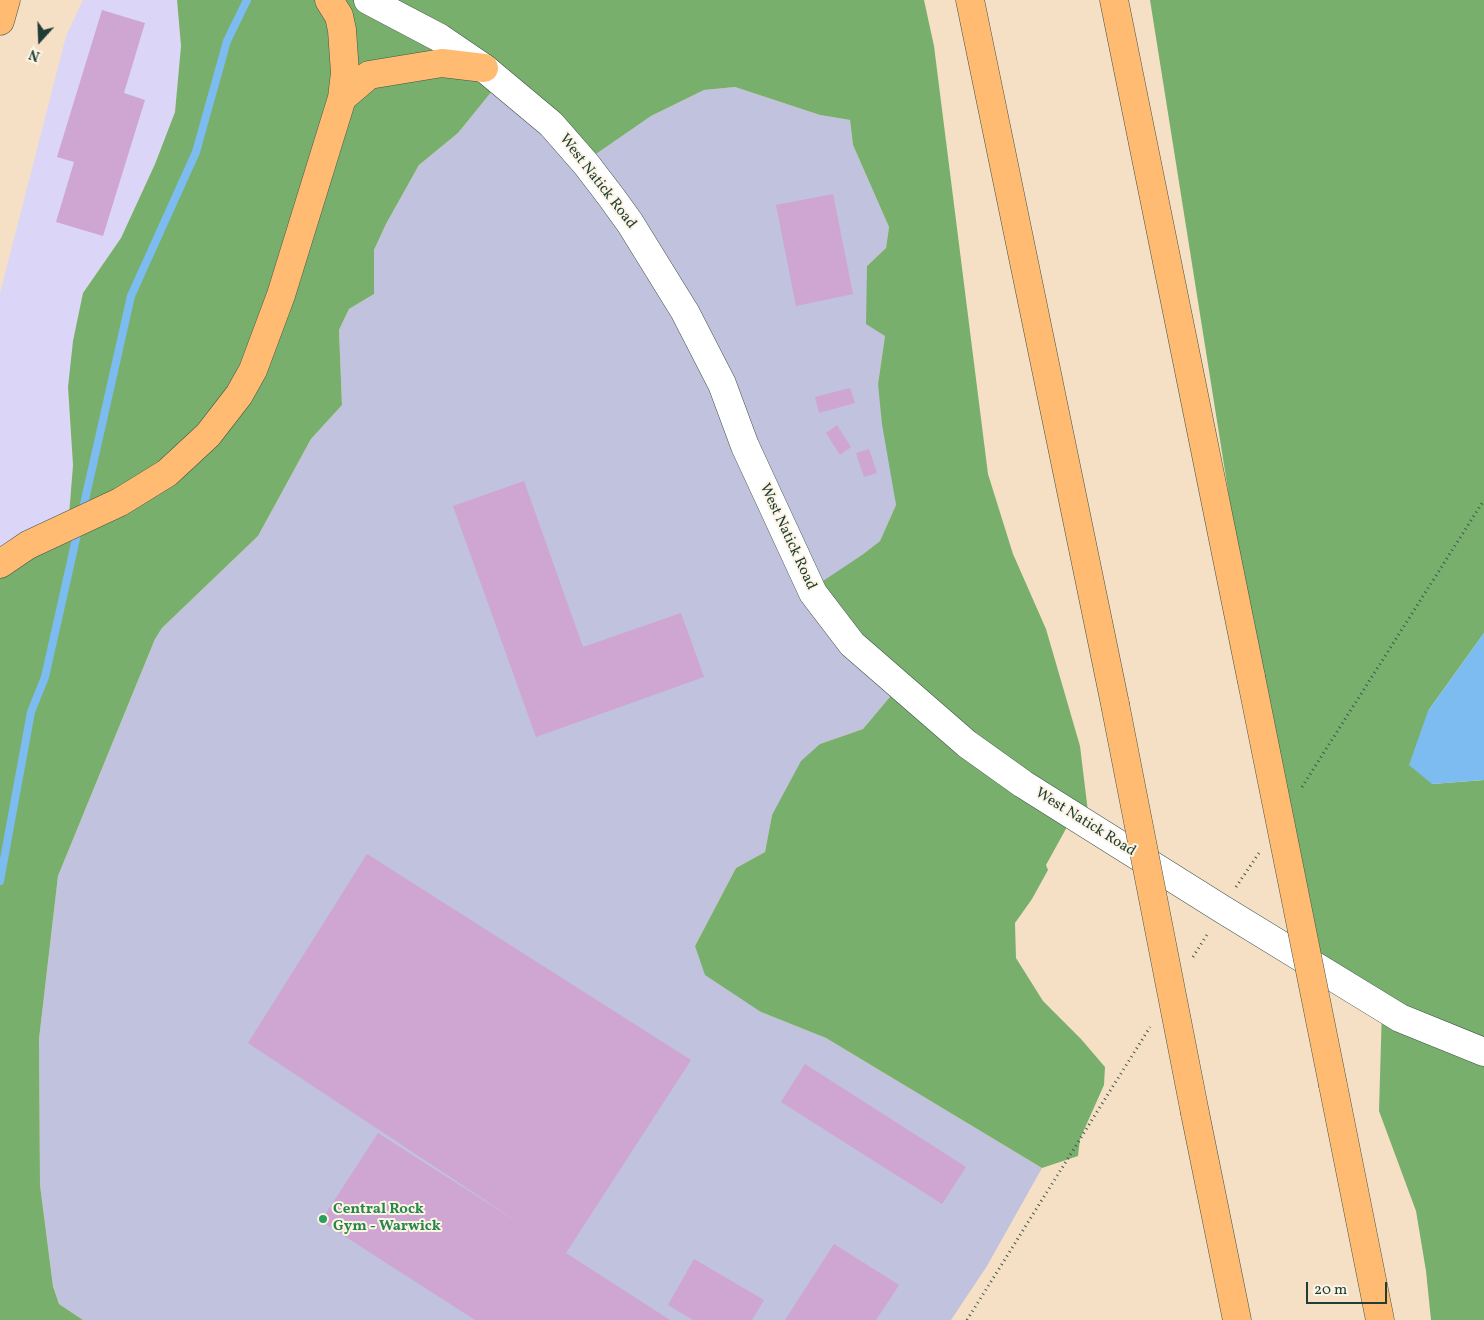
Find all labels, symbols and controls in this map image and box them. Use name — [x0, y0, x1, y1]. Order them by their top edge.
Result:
north arrow — [15, 15, 65, 65]
text: N — [27, 44, 43, 65]
street label: West Natick Road — [554, 131, 640, 233]
street label: West Natick Road — [755, 481, 819, 593]
street label: West Natick Road — [1031, 785, 1139, 861]
place label: Central Rock Gym - Warwick — [333, 1201, 441, 1236]
marker: Central Rock Gym - Warwick — [317, 1213, 329, 1225]
scale bar — [1309, 1272, 1390, 1304]
text: 20 m — [1314, 1280, 1347, 1301]

